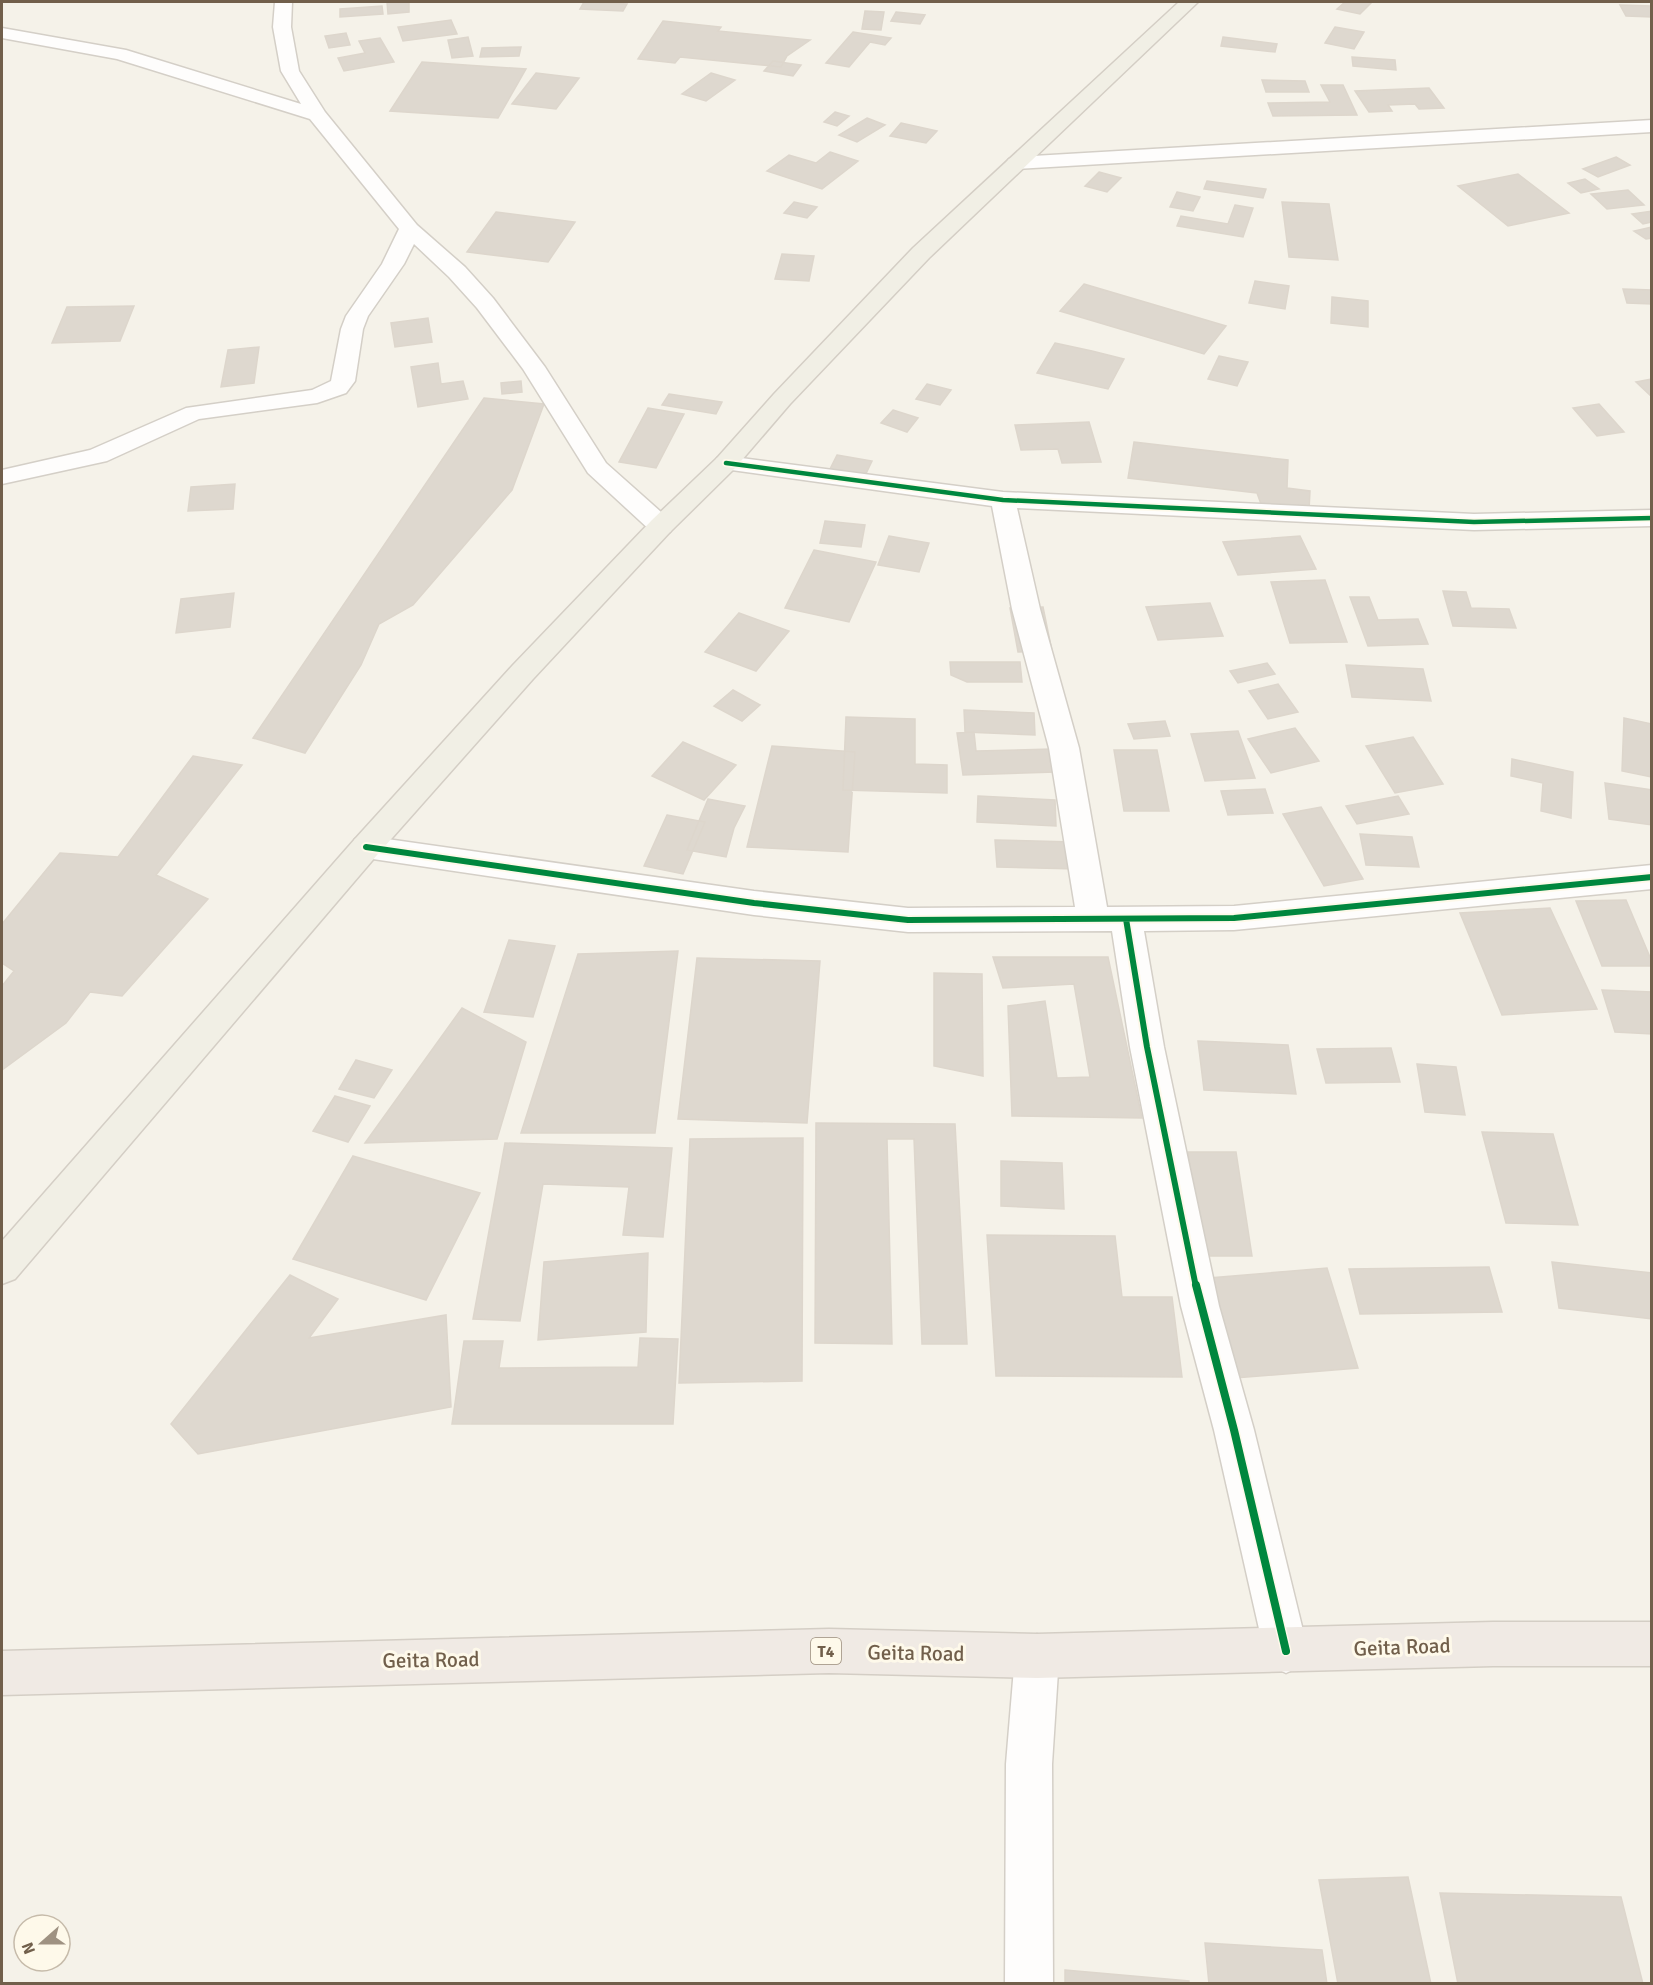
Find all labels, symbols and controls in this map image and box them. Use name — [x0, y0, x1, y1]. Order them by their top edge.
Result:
street label: Geita Road — [1353, 1632, 1451, 1662]
road number: T4 — [811, 1638, 841, 1664]
street label: Geita Road — [867, 1639, 965, 1667]
street label: Geita Road — [382, 1646, 480, 1674]
north arrow — [12, 1913, 72, 1973]
text: N — [18, 1939, 40, 1957]

